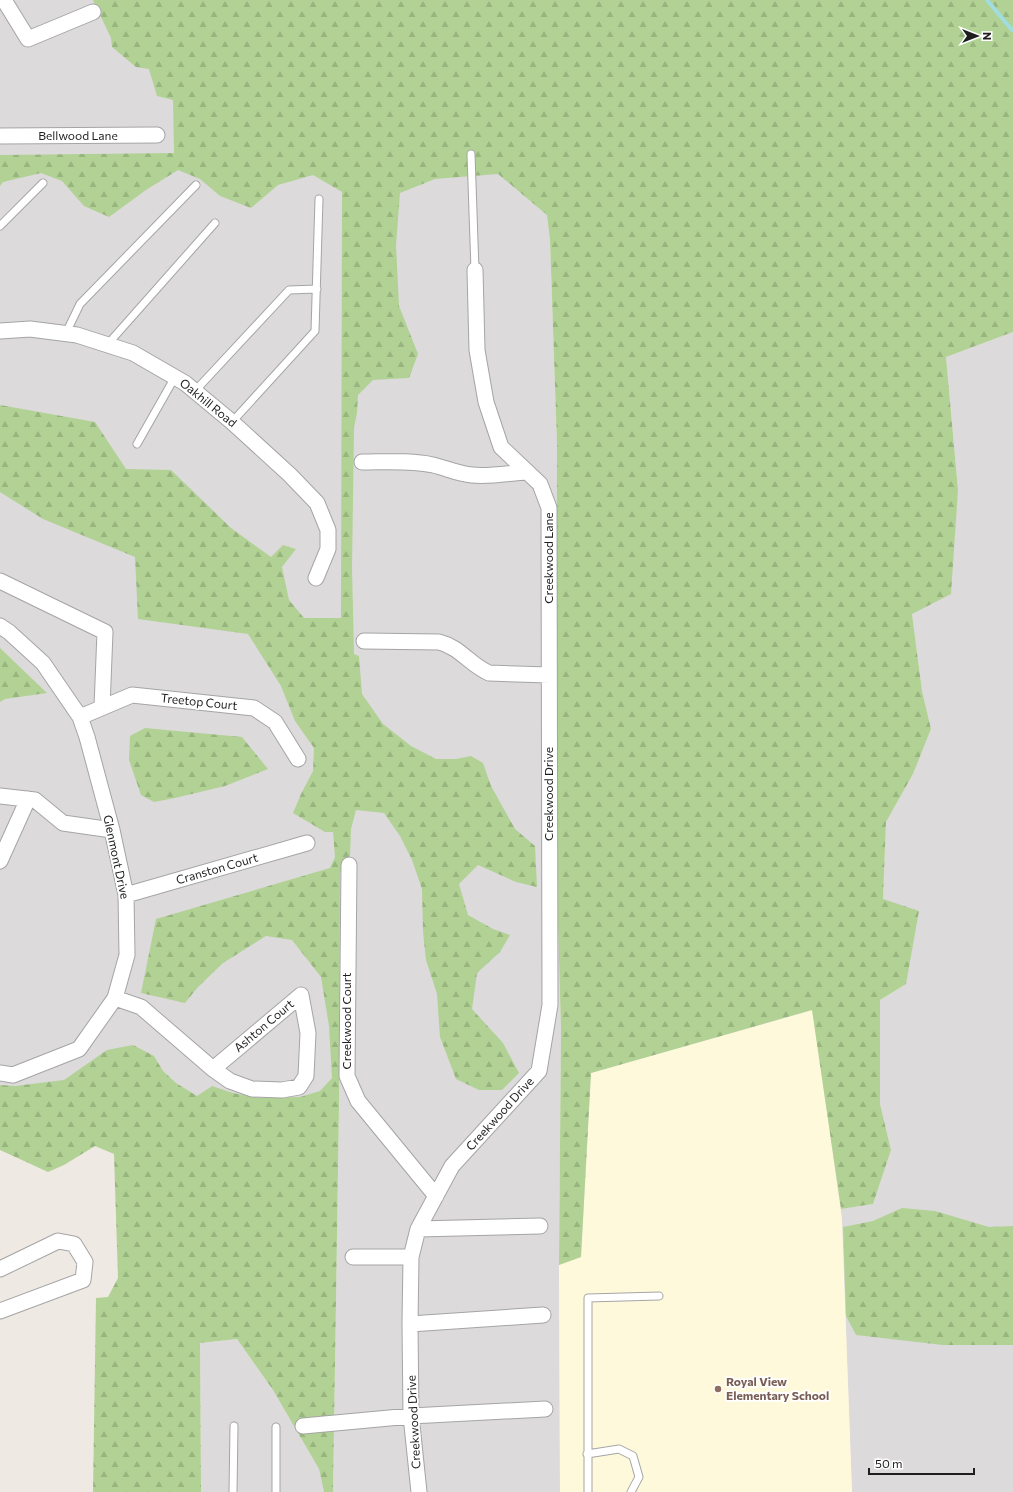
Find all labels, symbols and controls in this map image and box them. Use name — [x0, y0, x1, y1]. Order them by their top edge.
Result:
north arrow — [957, 16, 997, 56]
text: N — [981, 32, 994, 40]
street label: Bellwood Lane — [38, 128, 118, 142]
street label: Oakhill Road — [177, 375, 240, 429]
street label: Creekwood Lane — [541, 512, 555, 604]
street label: Treetop Court — [160, 690, 238, 712]
street label: Creekwood Drive — [541, 747, 555, 841]
street label: Glenmont Drive — [101, 813, 133, 900]
street label: Cranston Court — [174, 850, 259, 886]
street label: Creekwood Court — [339, 973, 353, 1069]
street label: Ashton Court — [231, 996, 296, 1054]
street label: Creekwood Drive — [463, 1074, 536, 1153]
place label: Royal View Elementary School — [726, 1374, 829, 1402]
street label: Creekwood Drive — [404, 1375, 422, 1469]
marker: Royal View Elementary School — [713, 1384, 723, 1394]
scale bar — [869, 1450, 974, 1476]
text: 50 m — [875, 1456, 903, 1470]

